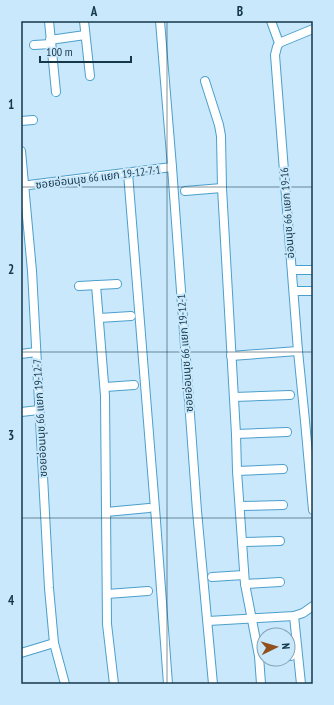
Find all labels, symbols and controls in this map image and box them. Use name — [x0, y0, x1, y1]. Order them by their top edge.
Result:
text: A — [90, 3, 98, 20]
text: B — [237, 3, 243, 20]
scale bar — [40, 38, 131, 64]
text: 100 m — [46, 44, 73, 59]
text: 1 — [8, 96, 14, 113]
street label: ซอยอ่อนนุช 66 แยก 19-12-7-1 — [35, 162, 161, 192]
street label: อ่อนนุช 66 แยก 19-16 — [277, 167, 297, 259]
text: 2 — [8, 261, 14, 278]
street label: ซอยอ่อนนุช 66 แยก 19-12-1 — [174, 293, 196, 412]
street label: ซอยอ่อนนุช 66 แยก 19-12-7 — [30, 359, 50, 477]
text: 3 — [8, 427, 14, 444]
text: 4 — [8, 592, 15, 609]
north arrow — [256, 627, 296, 667]
text: N — [279, 643, 293, 650]

